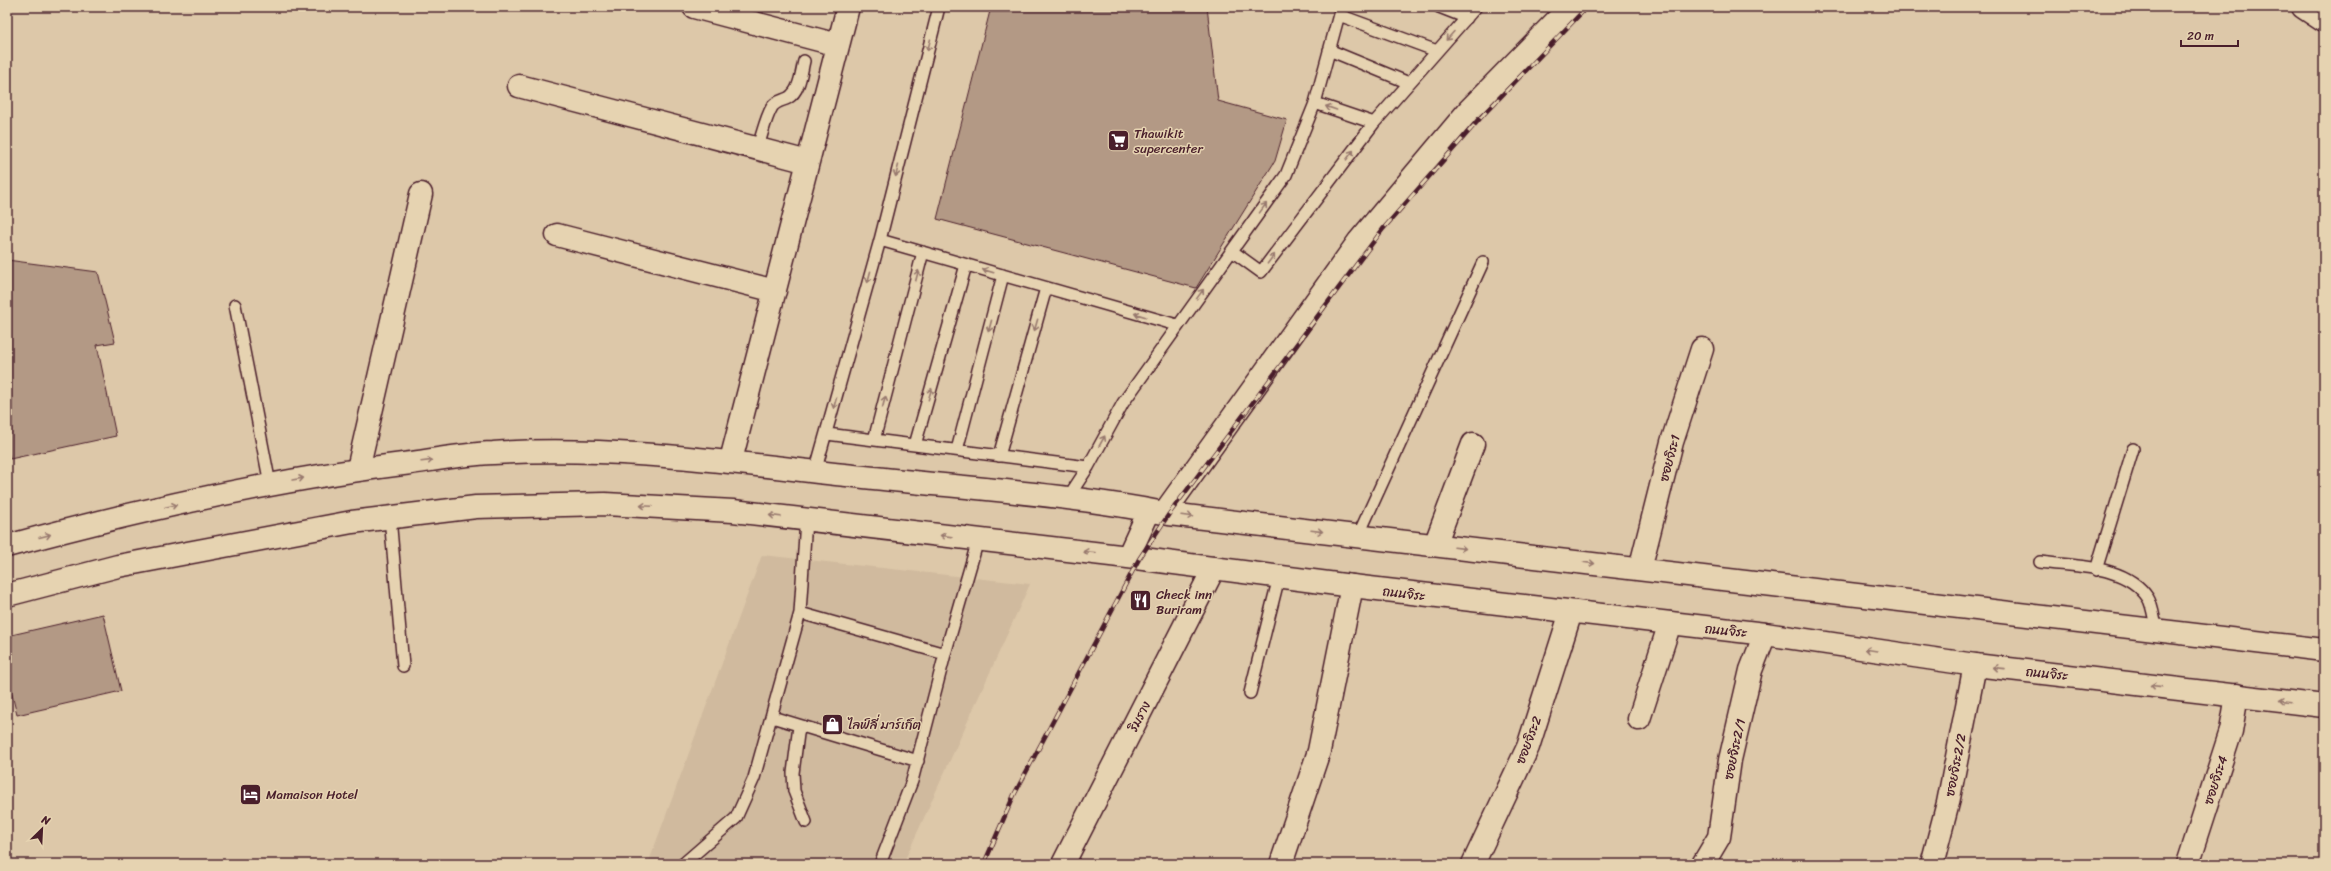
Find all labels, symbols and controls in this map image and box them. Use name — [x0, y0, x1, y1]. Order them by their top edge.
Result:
scale bar — [2181, 22, 2238, 48]
text: 20 m — [2187, 25, 2214, 47]
one-way arrow — [1446, 31, 1455, 41]
one-way arrow — [925, 38, 933, 51]
one-way arrow — [1325, 104, 1338, 111]
place label: Thawikit supercenter — [1133, 122, 1204, 160]
supermarket icon: Thawikit supercenter — [1106, 127, 1132, 153]
one-way arrow — [1345, 149, 1354, 160]
one-way arrow — [893, 164, 901, 177]
one-way arrow — [1259, 203, 1267, 214]
one-way arrow — [1267, 253, 1276, 264]
one-way arrow — [982, 267, 995, 274]
one-way arrow — [914, 270, 921, 283]
one-way arrow — [865, 271, 872, 284]
one-way arrow — [1196, 289, 1205, 300]
one-way arrow — [1134, 311, 1147, 318]
one-way arrow — [1032, 319, 1039, 332]
one-way arrow — [985, 320, 993, 333]
one-way arrow — [926, 388, 934, 401]
one-way arrow — [831, 396, 838, 409]
one-way arrow — [880, 396, 888, 409]
street label: ซอยจิระ1 — [1652, 432, 1687, 484]
one-way arrow — [1099, 436, 1106, 448]
one-way arrow — [420, 457, 433, 464]
one-way arrow — [291, 475, 304, 483]
one-way arrow — [164, 501, 177, 509]
one-way arrow — [640, 502, 653, 510]
one-way arrow — [769, 512, 782, 520]
one-way arrow — [1181, 512, 1194, 520]
one-way arrow — [1310, 527, 1323, 535]
one-way arrow — [38, 532, 51, 539]
one-way arrow — [940, 532, 953, 540]
one-way arrow — [1453, 544, 1466, 552]
one-way arrow — [1083, 548, 1096, 556]
one-way arrow — [1582, 559, 1595, 567]
street label: ถนนจิระ — [1381, 579, 1427, 608]
place label: Check inn Buriram — [1156, 583, 1212, 621]
restaurant icon: Check inn Buriram — [1127, 588, 1153, 614]
street label: ถนนจิระ — [1703, 617, 1749, 644]
one-way arrow — [1864, 646, 1877, 654]
street label: ถนนจิระ — [2024, 660, 2070, 687]
one-way arrow — [1993, 664, 2006, 672]
one-way arrow — [2150, 682, 2163, 690]
street label: ริมราง — [1121, 697, 1157, 737]
one-way arrow — [2279, 697, 2292, 705]
shop icon: ไลฟ์ลี่ มาร์เก็ต — [820, 711, 846, 737]
street label: ซอยจิระ2 — [1509, 712, 1548, 768]
place label: ไลฟ์ลี่ มาร์เก็ต — [847, 713, 921, 736]
street label: ซอยจิระ2/1 — [1717, 716, 1752, 782]
street label: ซอยจิระ2/2 — [1938, 731, 1973, 799]
street label: ซอยจิระ4 — [2197, 753, 2234, 808]
hotel icon: Mamaison Hotel — [237, 781, 263, 807]
place label: Mamaison Hotel — [266, 783, 358, 806]
north arrow — [22, 809, 62, 849]
text: N — [38, 810, 54, 831]

